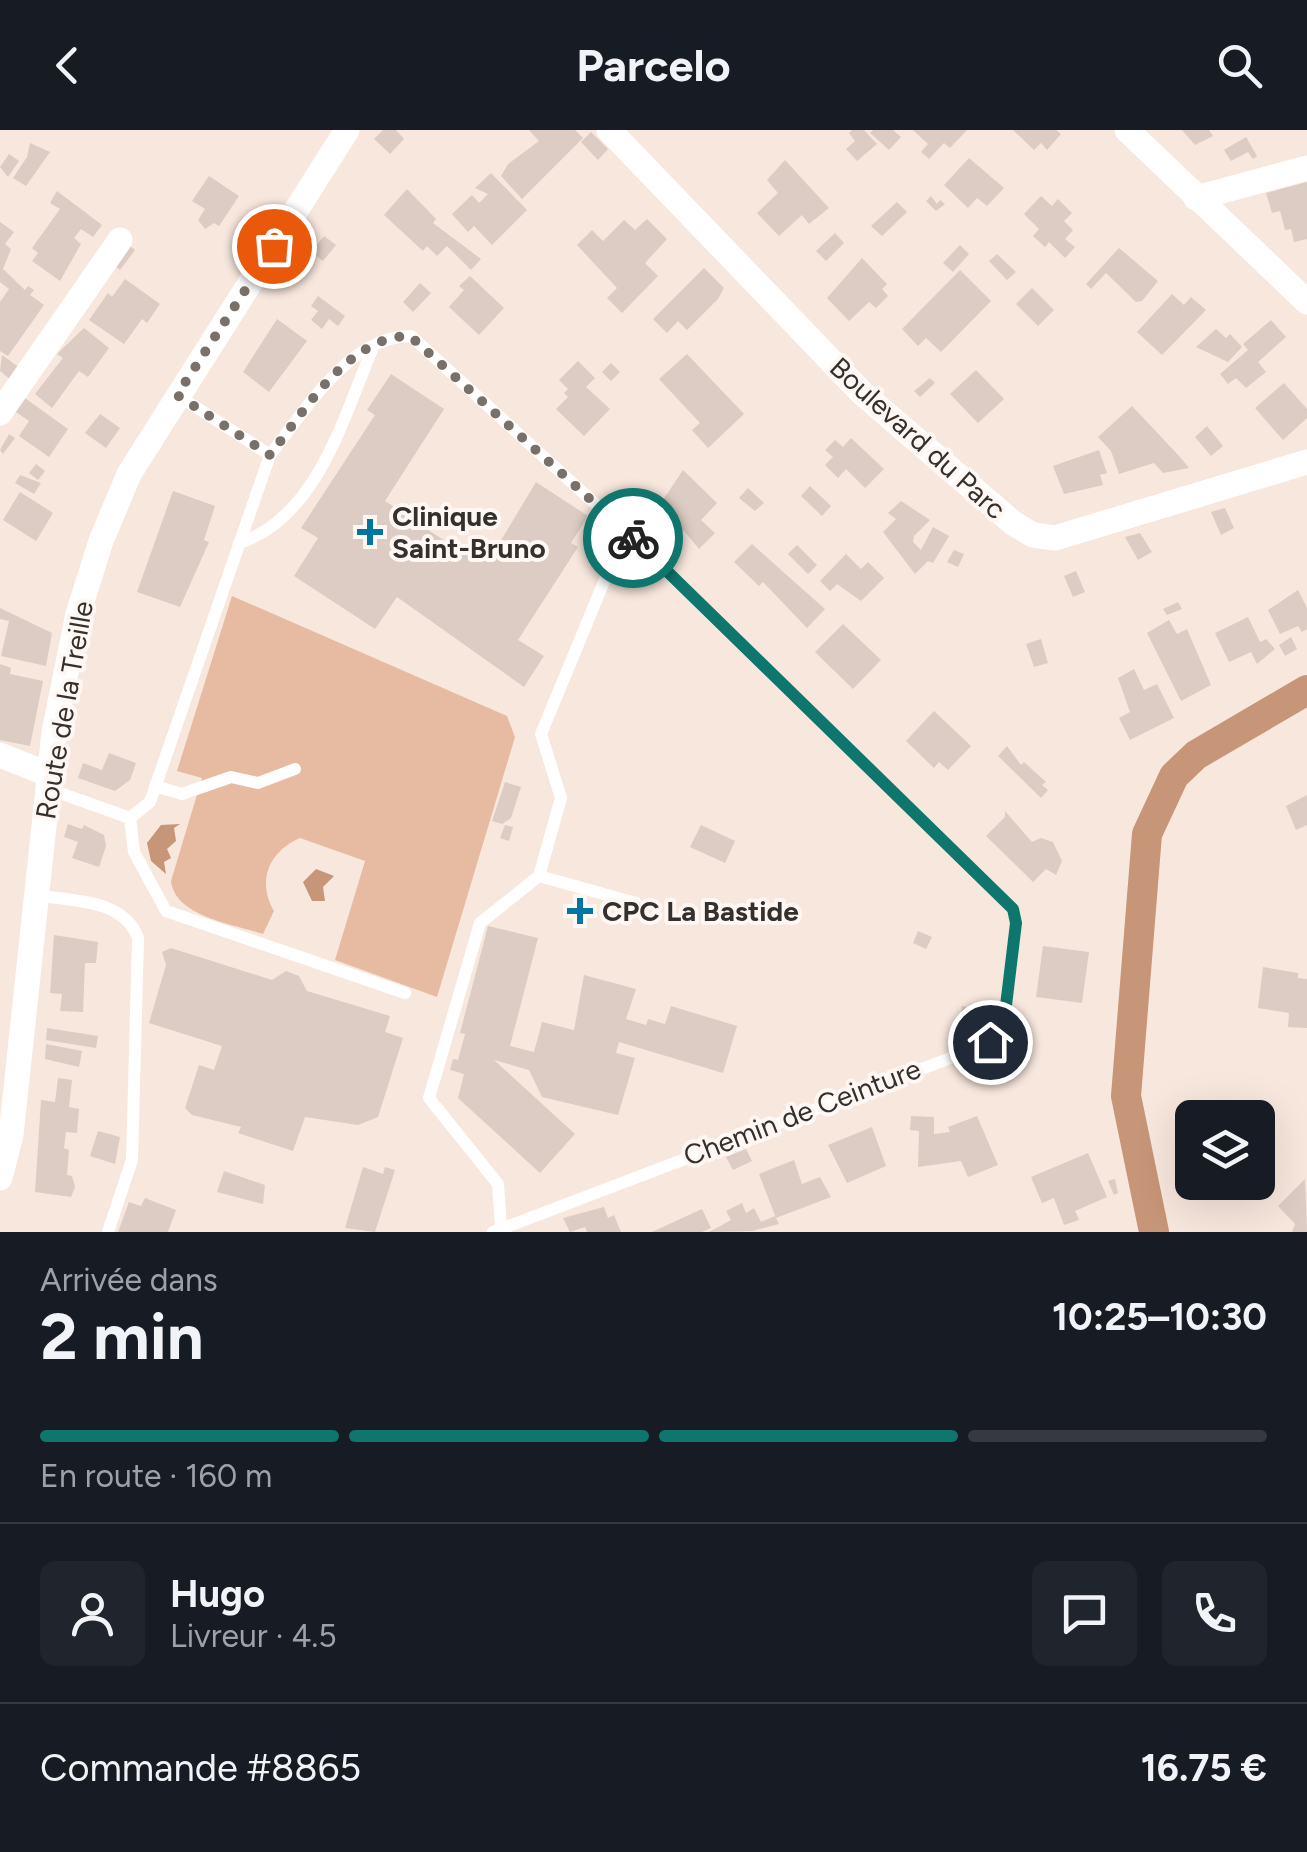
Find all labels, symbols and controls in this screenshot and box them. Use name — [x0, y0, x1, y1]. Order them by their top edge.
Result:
icon: back — [40, 38, 95, 93]
text: Parcelo — [576, 38, 731, 92]
icon: search — [1212, 38, 1267, 93]
pin — [232, 204, 317, 289]
icon: bag — [247, 219, 302, 274]
street label: Boulevard du Parc — [823, 350, 1013, 526]
courier — [583, 488, 683, 588]
place label: Clinique Saint-Bruno — [392, 499, 546, 565]
icon: bike — [606, 511, 661, 566]
marker: Clinique Saint-Bruno — [357, 519, 383, 545]
street label: Route de la Treille — [28, 598, 100, 822]
place label: CPC La Bastide — [602, 894, 799, 928]
marker: CPC La Bastide — [567, 898, 593, 924]
pin — [948, 1000, 1033, 1085]
icon: home — [963, 1015, 1018, 1070]
street label: Chemin de Ceinture — [679, 1051, 925, 1173]
map controls — [1175, 1100, 1275, 1200]
button: layers — [1175, 1100, 1275, 1200]
text: Arrivée dans — [40, 1261, 218, 1299]
text: 10:25–10:30 — [1052, 1294, 1267, 1340]
text: 2 min — [40, 1297, 204, 1375]
text: En route · 160 m — [40, 1457, 272, 1495]
button: person — [40, 1561, 145, 1666]
button: chat — [1032, 1561, 1137, 1666]
button: phone — [1162, 1561, 1267, 1666]
text: Hugo — [170, 1571, 265, 1617]
text: Livreur · 4.5 — [170, 1617, 337, 1655]
text: Commande #8865 — [40, 1745, 361, 1791]
text: 16.75 € — [1141, 1745, 1267, 1791]

